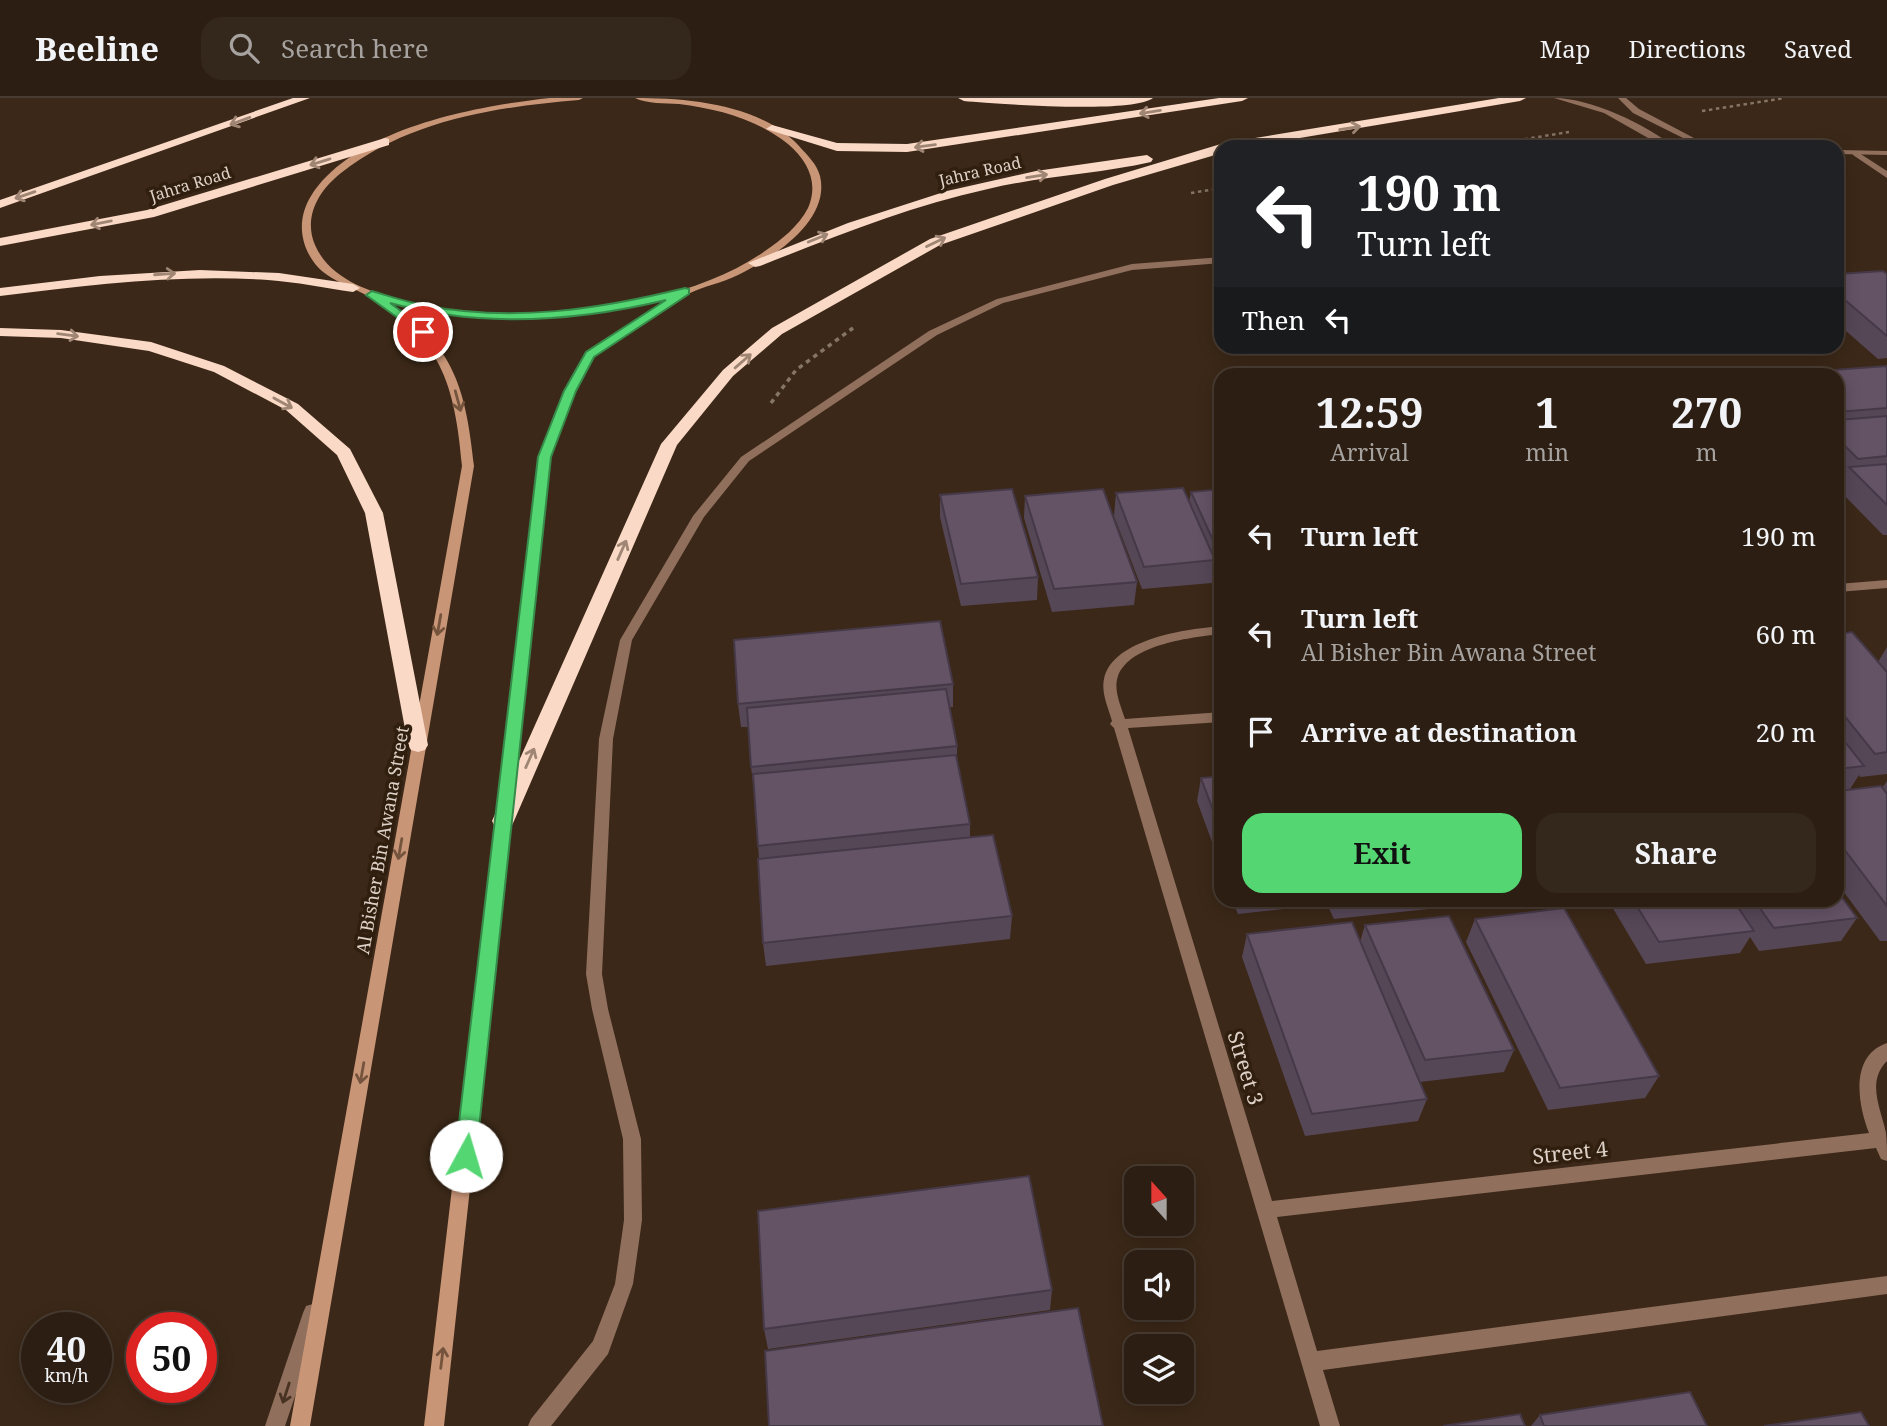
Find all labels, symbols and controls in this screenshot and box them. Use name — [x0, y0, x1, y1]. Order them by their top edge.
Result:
search box — [201, 17, 691, 80]
text: Beeline — [35, 26, 159, 71]
icon: search — [225, 29, 263, 67]
text: Search here — [281, 30, 429, 66]
text: Map — [1540, 32, 1591, 65]
text: Directions — [1629, 32, 1746, 65]
text: Saved — [1784, 32, 1852, 65]
one-way arrow — [1139, 106, 1162, 119]
one-way arrow — [229, 116, 251, 128]
one-way arrow — [1338, 121, 1361, 134]
one-way arrow — [914, 139, 937, 152]
street label: Jahra Road — [936, 151, 1023, 191]
one-way arrow — [309, 157, 331, 170]
text: 190 m — [1357, 159, 1501, 225]
street label: Jahra Road — [146, 161, 233, 207]
icon: left — [1242, 168, 1333, 259]
one-way arrow — [1025, 169, 1048, 182]
one-way arrow — [14, 189, 36, 202]
one-way arrow — [90, 217, 113, 231]
text: Turn left — [1357, 222, 1491, 265]
one-way arrow — [807, 230, 829, 243]
one-way arrow — [925, 235, 946, 248]
one-way arrow — [153, 268, 176, 281]
icon: left — [1319, 301, 1357, 339]
pin — [393, 302, 453, 362]
text: Then — [1242, 302, 1305, 338]
icon: arrive — [404, 313, 442, 351]
one-way arrow — [56, 329, 79, 342]
one-way arrow — [734, 353, 752, 369]
text: 12:59 — [1316, 383, 1423, 440]
text: 1 — [1535, 383, 1559, 440]
text: 270 — [1671, 383, 1742, 440]
one-way arrow — [453, 390, 466, 412]
one-way arrow — [272, 396, 292, 410]
text: Arrival — [1330, 436, 1409, 468]
text: min — [1525, 436, 1569, 468]
text: m — [1696, 436, 1717, 468]
icon: left — [1242, 517, 1280, 555]
text: Turn left — [1301, 518, 1418, 554]
text: 190 m — [1741, 518, 1816, 554]
one-way arrow — [616, 540, 629, 562]
text: Turn left — [1301, 600, 1418, 636]
one-way arrow — [432, 613, 445, 636]
icon: left — [1242, 615, 1280, 653]
text: 60 m — [1756, 616, 1816, 652]
text: Al Bisher Bin Awana Street — [1301, 636, 1596, 668]
icon: arrive — [1242, 713, 1280, 751]
text: Arrive at destination — [1301, 714, 1577, 750]
text: 20 m — [1756, 714, 1816, 750]
street label: Al Bisher Bin Awana Street — [350, 724, 414, 956]
one-way arrow — [524, 748, 537, 770]
button: Exit — [1242, 813, 1522, 893]
button: Share — [1536, 813, 1816, 893]
one-way arrow — [393, 837, 406, 860]
street label: Street 3 — [1222, 1028, 1270, 1108]
one-way arrow — [355, 1061, 368, 1084]
position arrow — [429, 1119, 503, 1193]
street label: Street 4 — [1531, 1134, 1609, 1170]
north arrow — [1124, 1166, 1194, 1236]
map controls — [1124, 1166, 1194, 1404]
button: sound — [1124, 1250, 1194, 1320]
speed limit sign: 50 — [126, 1312, 217, 1403]
text: 40 — [47, 1325, 86, 1372]
button: layers — [1124, 1334, 1194, 1404]
one-way arrow — [436, 1347, 449, 1370]
text: km/h — [44, 1363, 89, 1387]
one-way arrow — [279, 1381, 291, 1403]

